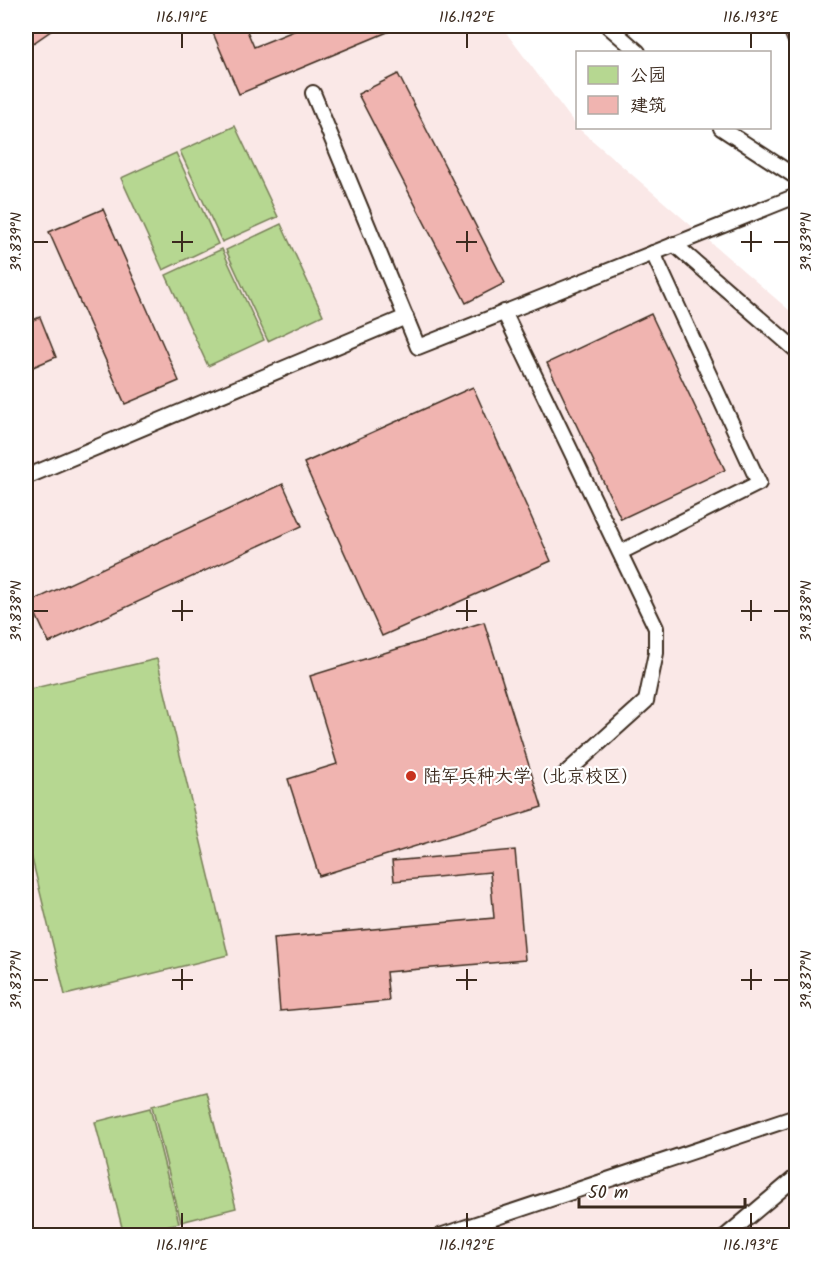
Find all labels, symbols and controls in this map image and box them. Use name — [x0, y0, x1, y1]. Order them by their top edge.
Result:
text: 116.191°E — [156, 6, 209, 30]
text: 116.192°E — [439, 6, 496, 30]
text: 116.193°E — [723, 6, 780, 30]
legend — [576, 51, 771, 129]
text: 公园 — [630, 62, 666, 91]
text: 建筑 — [630, 92, 666, 121]
text: 39.839°N — [5, 212, 29, 272]
text: 39.839°N — [795, 212, 819, 272]
text: 39.838°N — [5, 580, 29, 642]
text: 39.838°N — [795, 580, 819, 642]
place label: 陆军兵种大学（北京校区） — [423, 763, 639, 792]
marker: 陆军兵种大学（北京校区） — [404, 769, 418, 783]
text: 39.837°N — [5, 950, 29, 1010]
text: 39.837°N — [795, 950, 819, 1010]
scale bar — [579, 1171, 746, 1209]
text: 50 m — [588, 1179, 628, 1208]
text: 116.191°E — [156, 1234, 209, 1258]
text: 116.192°E — [439, 1234, 496, 1258]
text: 116.193°E — [723, 1234, 780, 1258]

